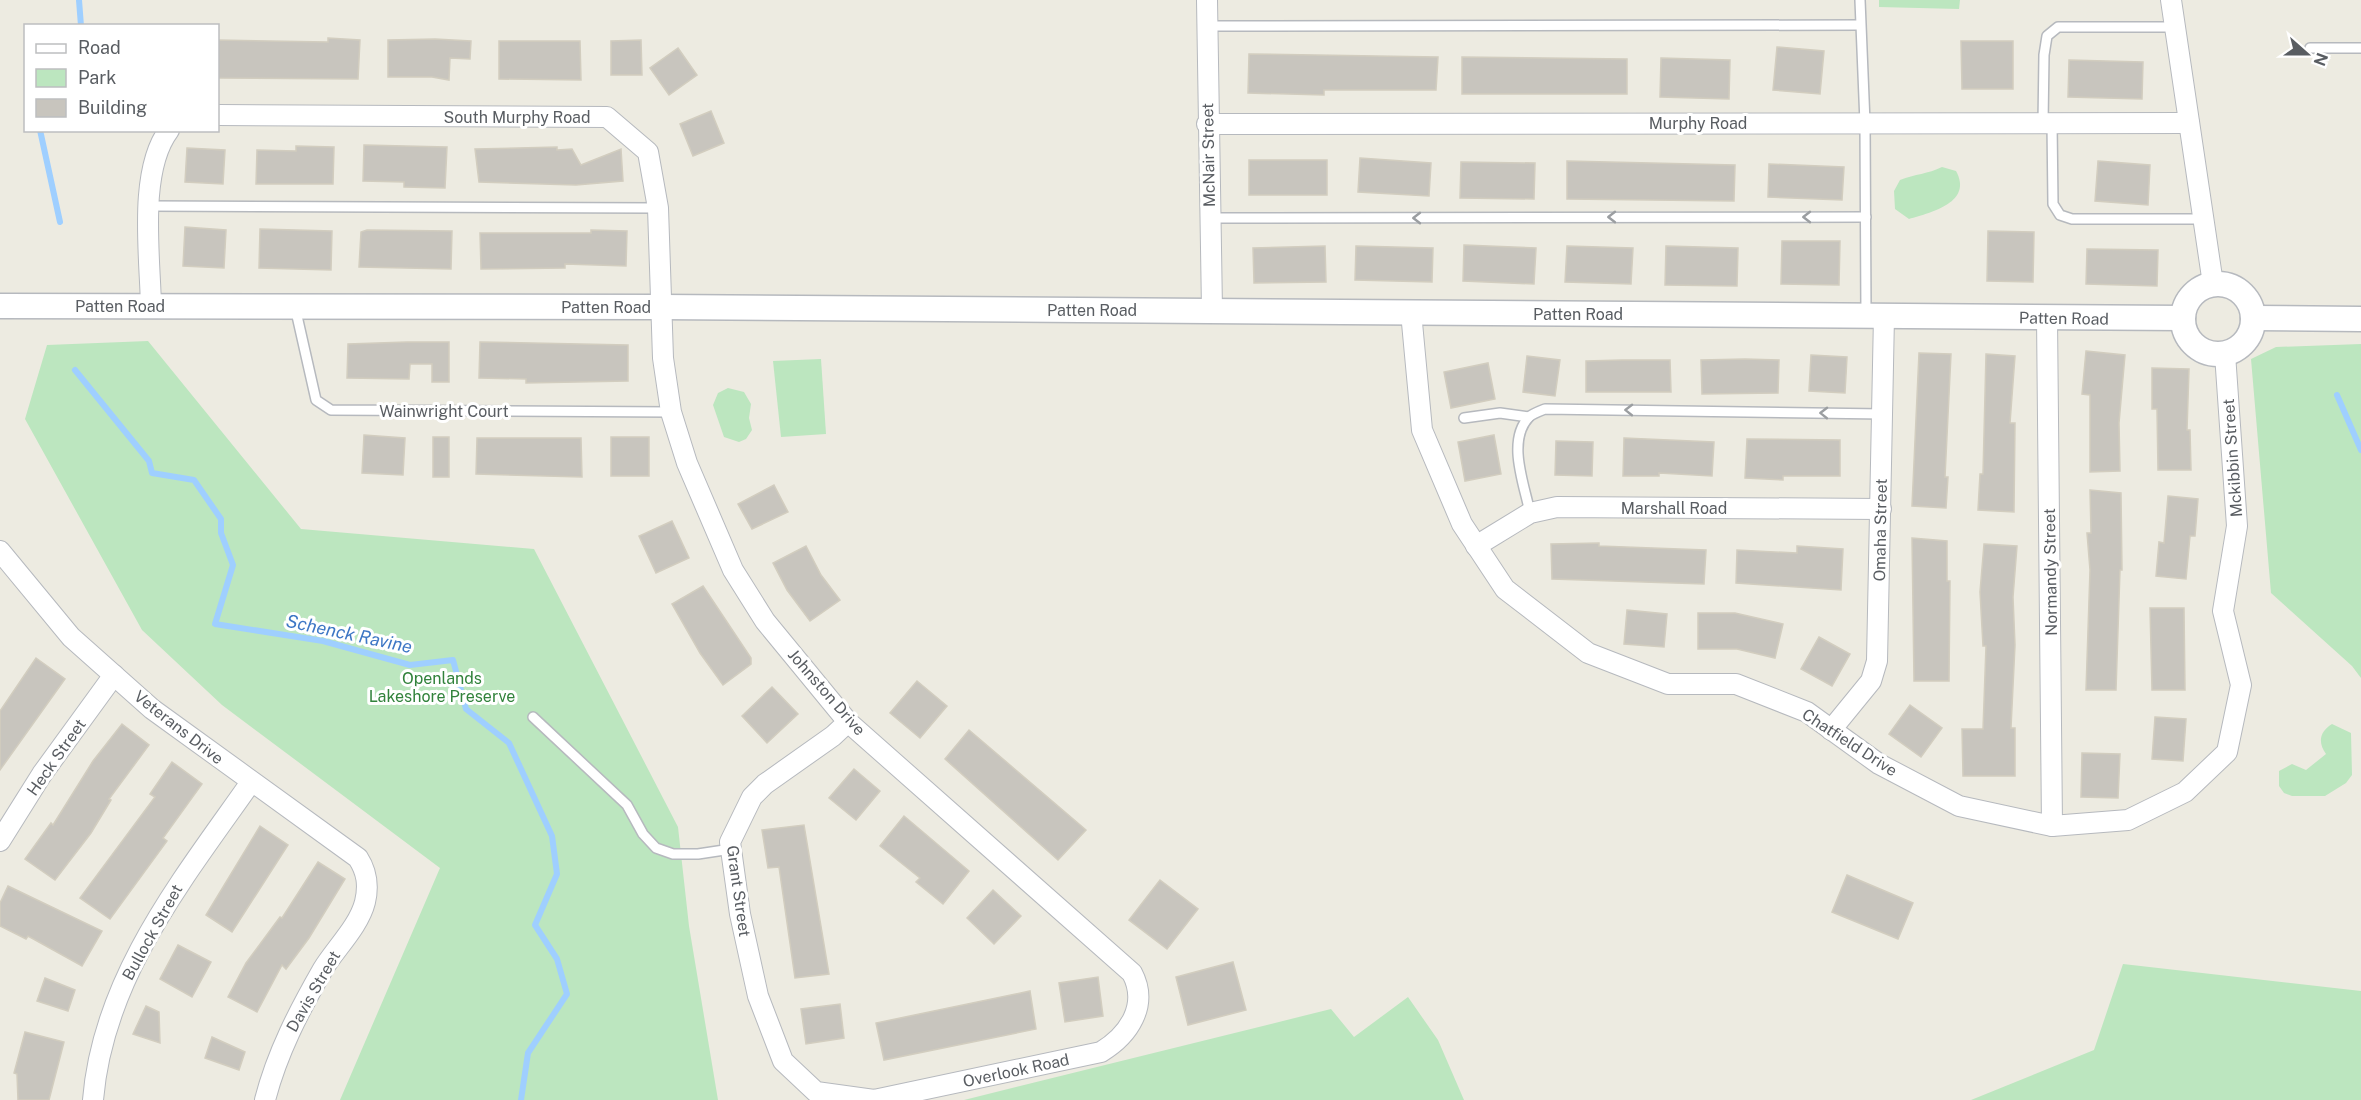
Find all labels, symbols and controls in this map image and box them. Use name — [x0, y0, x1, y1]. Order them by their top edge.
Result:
legend — [24, 24, 219, 132]
north arrow — [2277, 24, 2337, 84]
text: Road — [78, 37, 121, 58]
text: N — [2309, 50, 2332, 68]
text: Park — [78, 67, 116, 88]
text: Building — [78, 97, 147, 118]
street label: McNair Street — [1198, 103, 1219, 207]
street label: South Murphy Road — [444, 108, 590, 127]
street label: Murphy Road — [1649, 114, 1747, 133]
one-way arrow — [1608, 211, 1617, 223]
one-way arrow — [1803, 211, 1812, 223]
one-way arrow — [1413, 212, 1422, 224]
street label: Patten Road — [75, 297, 165, 316]
street label: Patten Road — [561, 298, 651, 317]
street label: Patten Road — [1047, 301, 1137, 320]
street label: Patten Road — [1533, 305, 1623, 324]
street label: Patten Road — [2019, 308, 2109, 329]
street label: Mckibbin Street — [2219, 398, 2246, 518]
street label: Wainwright Court — [379, 402, 509, 421]
one-way arrow — [1625, 404, 1634, 416]
one-way arrow — [1820, 407, 1829, 419]
street label: Omaha Street — [1870, 478, 1891, 582]
street label: Marshall Road — [1621, 499, 1727, 518]
street label: Normandy Street — [2040, 508, 2061, 636]
water label: Schenck Ravine — [284, 610, 414, 657]
street label: Johnston Drive — [784, 645, 869, 739]
park label: Openlands Lakeshore Preserve — [369, 669, 515, 706]
street label: Veterans Drive — [130, 687, 227, 768]
street label: Chatfield Drive — [1799, 705, 1901, 780]
street label: Heck Street — [23, 715, 90, 799]
street label: Grant Street — [723, 844, 754, 938]
street label: Bullock Street — [118, 881, 187, 983]
street label: Davis Street — [283, 947, 344, 1035]
street label: Overlook Road — [961, 1050, 1071, 1091]

